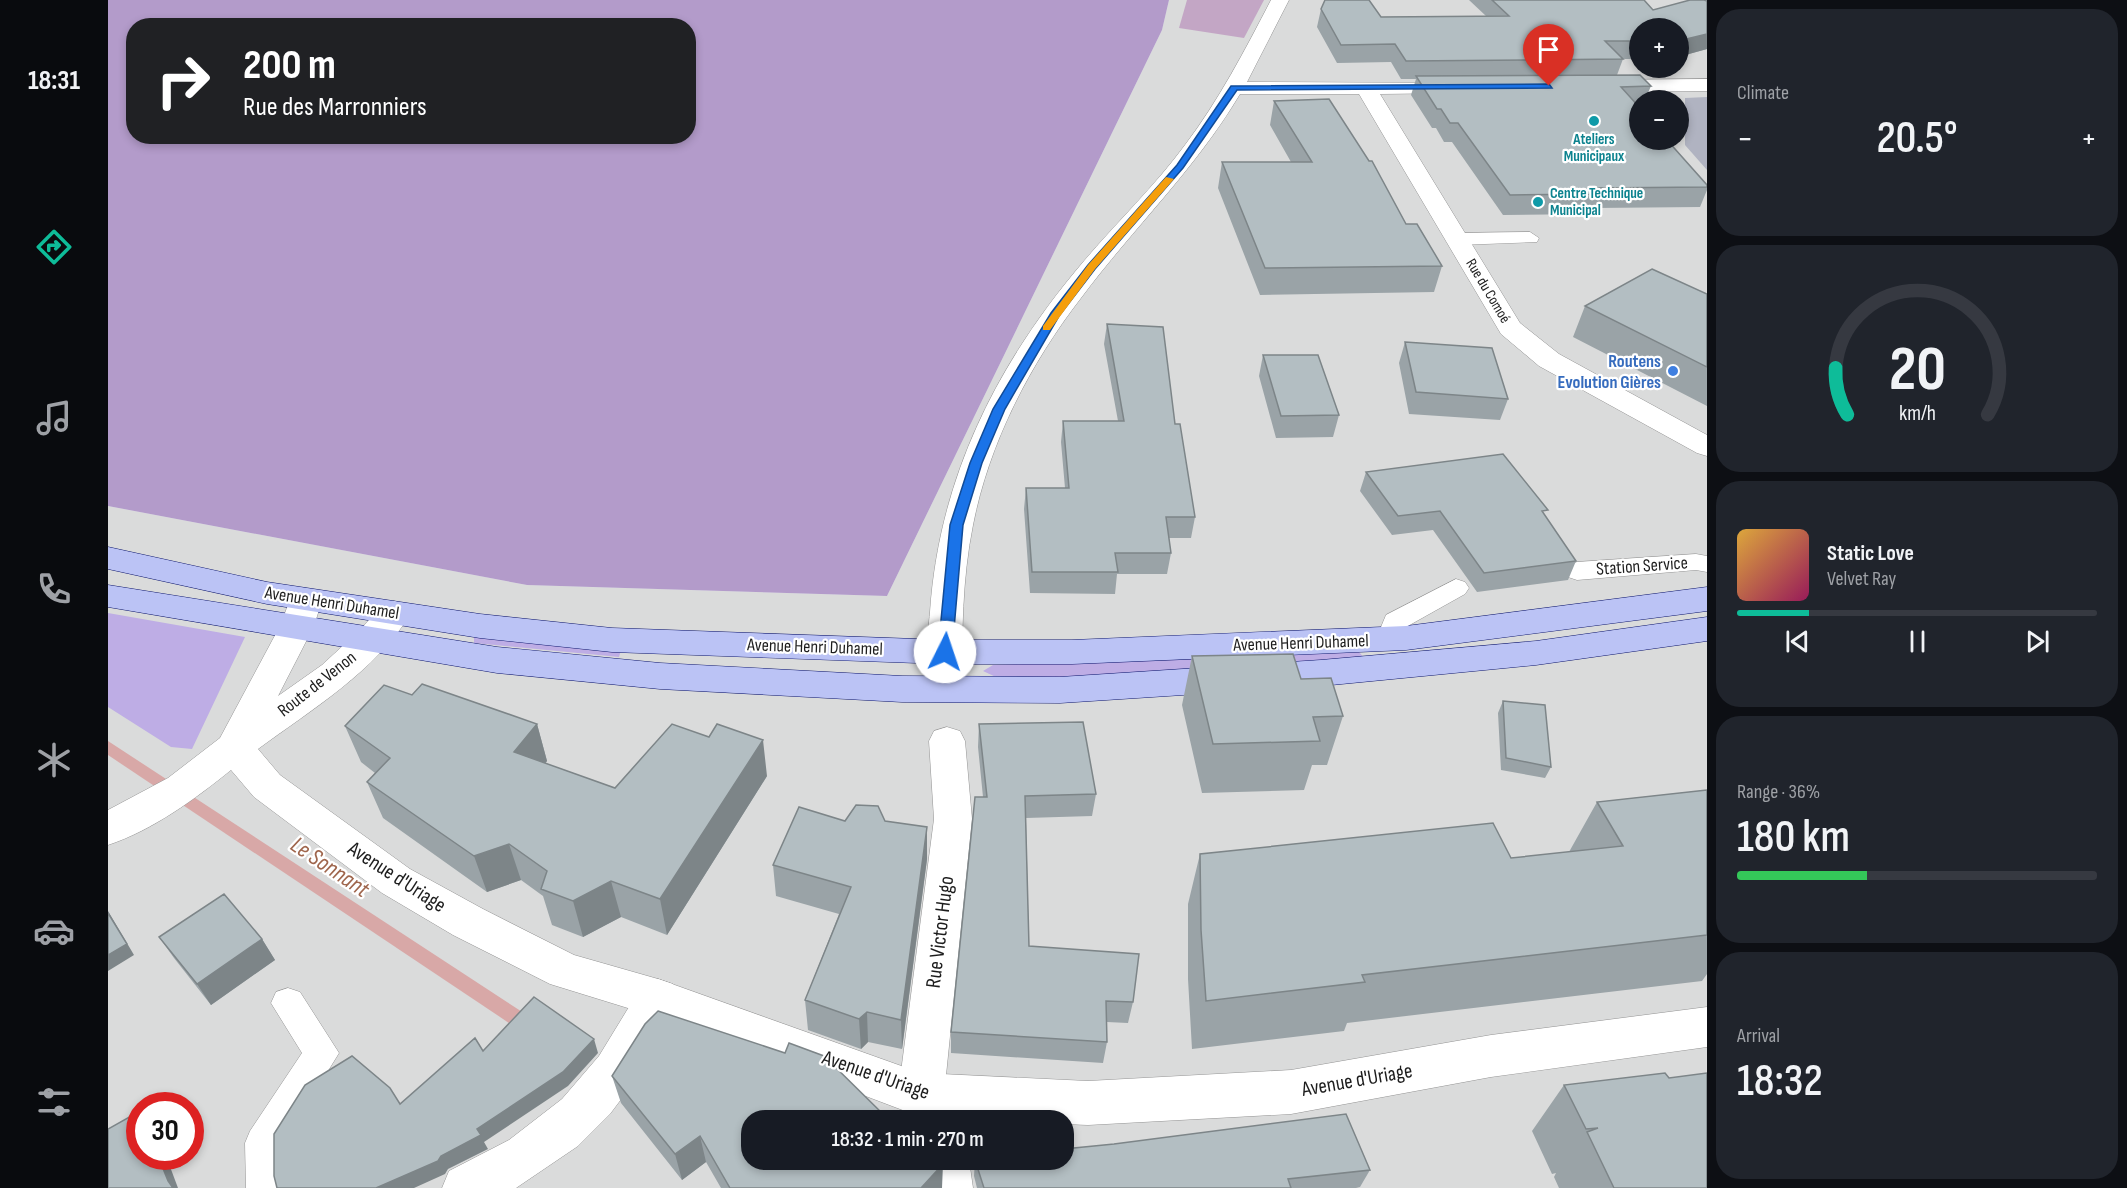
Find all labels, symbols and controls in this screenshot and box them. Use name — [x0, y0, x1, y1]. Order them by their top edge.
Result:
map controls — [1629, 18, 1689, 150]
button: + — [1629, 18, 1689, 78]
pin — [1523, 24, 1574, 86]
icon: arrive — [1532, 33, 1565, 66]
text: 200 m — [243, 40, 336, 91]
icon: right — [144, 42, 222, 120]
text: 18:31 — [28, 65, 80, 97]
text: Climate — [1737, 81, 1789, 105]
button: − — [1629, 90, 1689, 150]
text: Rue des Marronniers — [243, 91, 427, 123]
text: 20.5° — [1876, 111, 1958, 166]
marker: Ateliers Municipaux — [1587, 114, 1601, 128]
text: − — [1737, 119, 1753, 159]
text: + — [2081, 119, 2097, 159]
place label: Ateliers Municipaux — [1564, 130, 1625, 166]
place label: Centre Technique Municipal — [1550, 184, 1643, 220]
marker: Centre Technique Municipal — [1531, 195, 1545, 209]
icon: directions — [33, 226, 75, 268]
street label: Rue du Comoé — [1461, 255, 1515, 327]
text: 20 — [1888, 333, 1946, 408]
place label: Routens Evolution Gières — [1557, 351, 1661, 393]
marker: Routens Evolution Gières — [1666, 364, 1680, 378]
icon: music — [33, 397, 75, 439]
text: km/h — [1898, 402, 1936, 427]
text: Static Love — [1827, 540, 1914, 567]
street label: Station Service — [1595, 552, 1689, 580]
text: Velvet Ray — [1827, 567, 1896, 591]
icon: phone — [33, 568, 75, 610]
street label: Avenue Henri Duhamel — [262, 582, 401, 624]
position arrow — [913, 620, 977, 684]
icon: previous — [1781, 625, 1814, 658]
icon: pause — [1901, 625, 1934, 658]
icon: next — [2021, 625, 2054, 658]
street label: Avenue Henri Duhamel — [1232, 630, 1369, 656]
street label: Avenue Henri Duhamel — [746, 634, 883, 660]
street label: Route de Venon — [274, 647, 360, 721]
icon: climate — [33, 739, 75, 781]
text: Range · 36% — [1737, 780, 1820, 804]
text: 180 km — [1737, 810, 1850, 865]
water label: Le Sonnant — [285, 830, 375, 904]
street label: Avenue d'Uriage — [342, 836, 451, 918]
street label: Rue Victor Hugo — [921, 875, 959, 989]
icon: car — [33, 910, 75, 952]
text: Arrival — [1737, 1024, 1780, 1048]
street label: Avenue d'Uriage — [818, 1045, 933, 1105]
text: 18:32 — [1737, 1054, 1823, 1109]
street label: Avenue d'Uriage — [1299, 1058, 1414, 1102]
icon: filters — [33, 1081, 75, 1123]
speed limit sign: 30 — [126, 1092, 204, 1170]
text: 18:32 · 1 min · 270 m — [831, 1126, 984, 1153]

